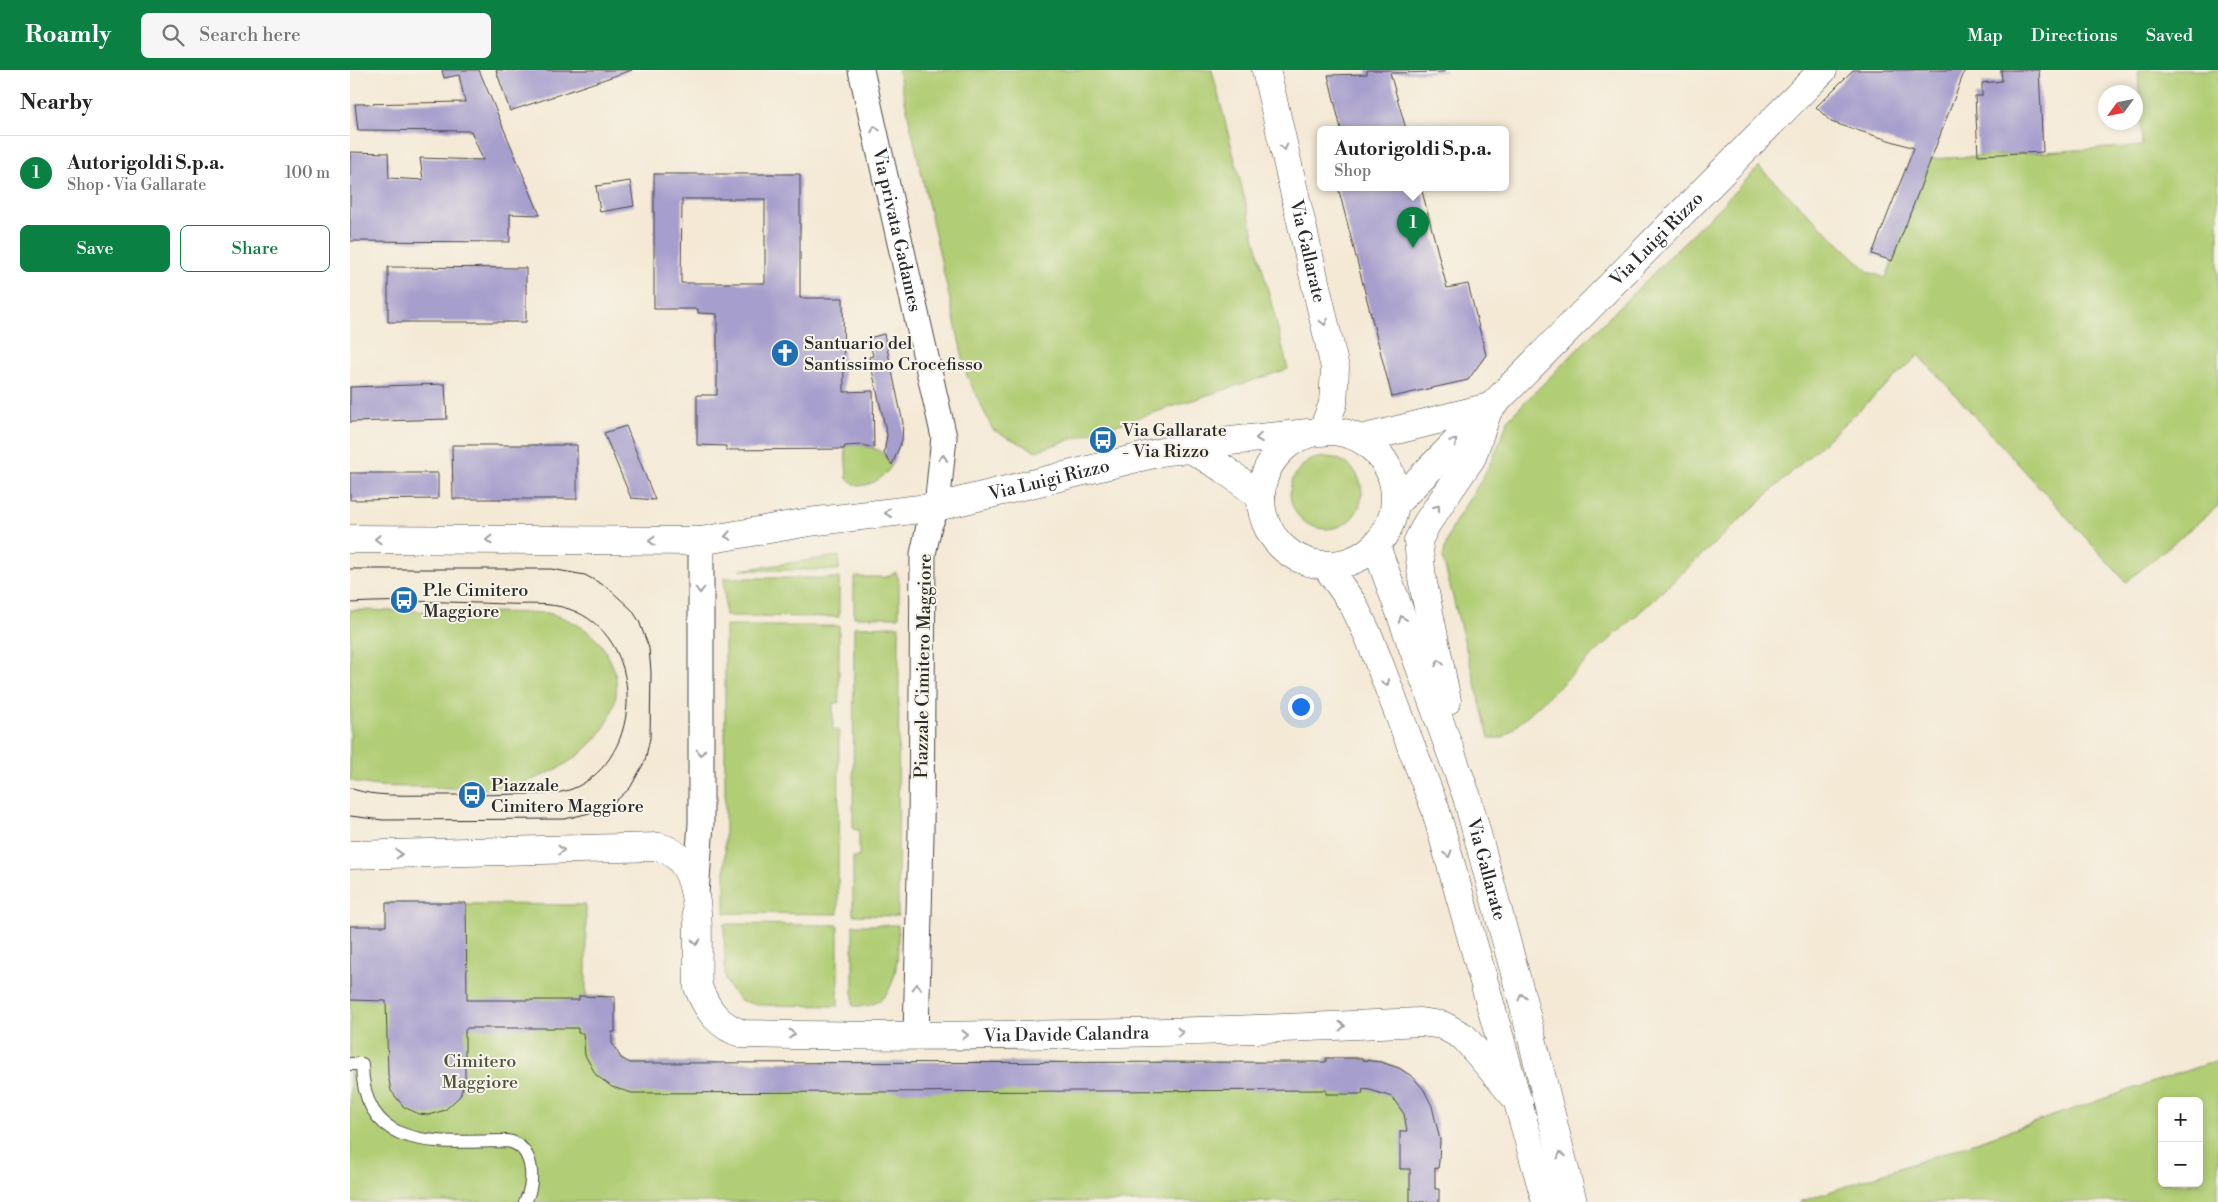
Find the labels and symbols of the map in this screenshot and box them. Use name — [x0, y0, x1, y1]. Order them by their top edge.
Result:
north arrow — [2098, 85, 2143, 130]
one-way arrow — [870, 124, 880, 133]
one-way arrow — [1278, 142, 1289, 151]
street label: Via privata Gadames — [867, 145, 926, 314]
street label: Via Luigi Rizzo — [1605, 187, 1708, 292]
street label: Via Gallarate — [1284, 197, 1331, 305]
pin: 1 — [1397, 207, 1429, 248]
one-way arrow — [1318, 318, 1329, 326]
place label: Santuario del Santissimo Crocefisso — [804, 332, 983, 376]
church icon: Santuario del Santissimo Crocefisso — [770, 338, 800, 368]
place label: Via Gallarate - Via Rizzo — [1121, 419, 1227, 463]
bus stop icon: Via Gallarate - Via Rizzo — [1088, 425, 1118, 455]
one-way arrow — [1255, 432, 1263, 443]
one-way arrow — [1448, 439, 1457, 448]
one-way arrow — [937, 454, 948, 462]
street label: Via Luigi Rizzo — [986, 454, 1112, 506]
one-way arrow — [1431, 504, 1440, 514]
one-way arrow — [884, 507, 892, 518]
one-way arrow — [723, 531, 732, 541]
one-way arrow — [374, 534, 382, 544]
one-way arrow — [485, 535, 493, 545]
one-way arrow — [648, 536, 656, 546]
street label: Piazzale Cimitero Maggiore — [910, 553, 937, 779]
place label: P.le Cimitero Maggiore — [423, 579, 528, 623]
bus stop icon: P.le Cimitero Maggiore — [389, 585, 419, 615]
one-way arrow — [695, 586, 705, 594]
one-way arrow — [1398, 615, 1408, 624]
one-way arrow — [1434, 659, 1445, 668]
one-way arrow — [1380, 678, 1390, 687]
your location — [1288, 694, 1314, 720]
one-way arrow — [696, 748, 706, 756]
place label: Piazzale Cimitero Maggiore — [491, 774, 644, 818]
bus stop icon: Piazzale Cimitero Maggiore — [457, 780, 487, 810]
street label: Via Gallarate — [1461, 815, 1511, 923]
one-way arrow — [558, 845, 565, 855]
one-way arrow — [395, 849, 403, 859]
one-way arrow — [1442, 850, 1453, 859]
one-way arrow — [691, 938, 702, 946]
one-way arrow — [912, 983, 922, 990]
one-way arrow — [1517, 994, 1527, 1002]
street label: Via Davide Calandra — [983, 1021, 1150, 1047]
one-way arrow — [1338, 1021, 1346, 1032]
one-way arrow — [1176, 1027, 1184, 1037]
one-way arrow — [788, 1029, 796, 1040]
one-way arrow — [961, 1030, 969, 1040]
park label: Cimitero Maggiore — [442, 1050, 518, 1094]
one-way arrow — [1556, 1151, 1566, 1159]

